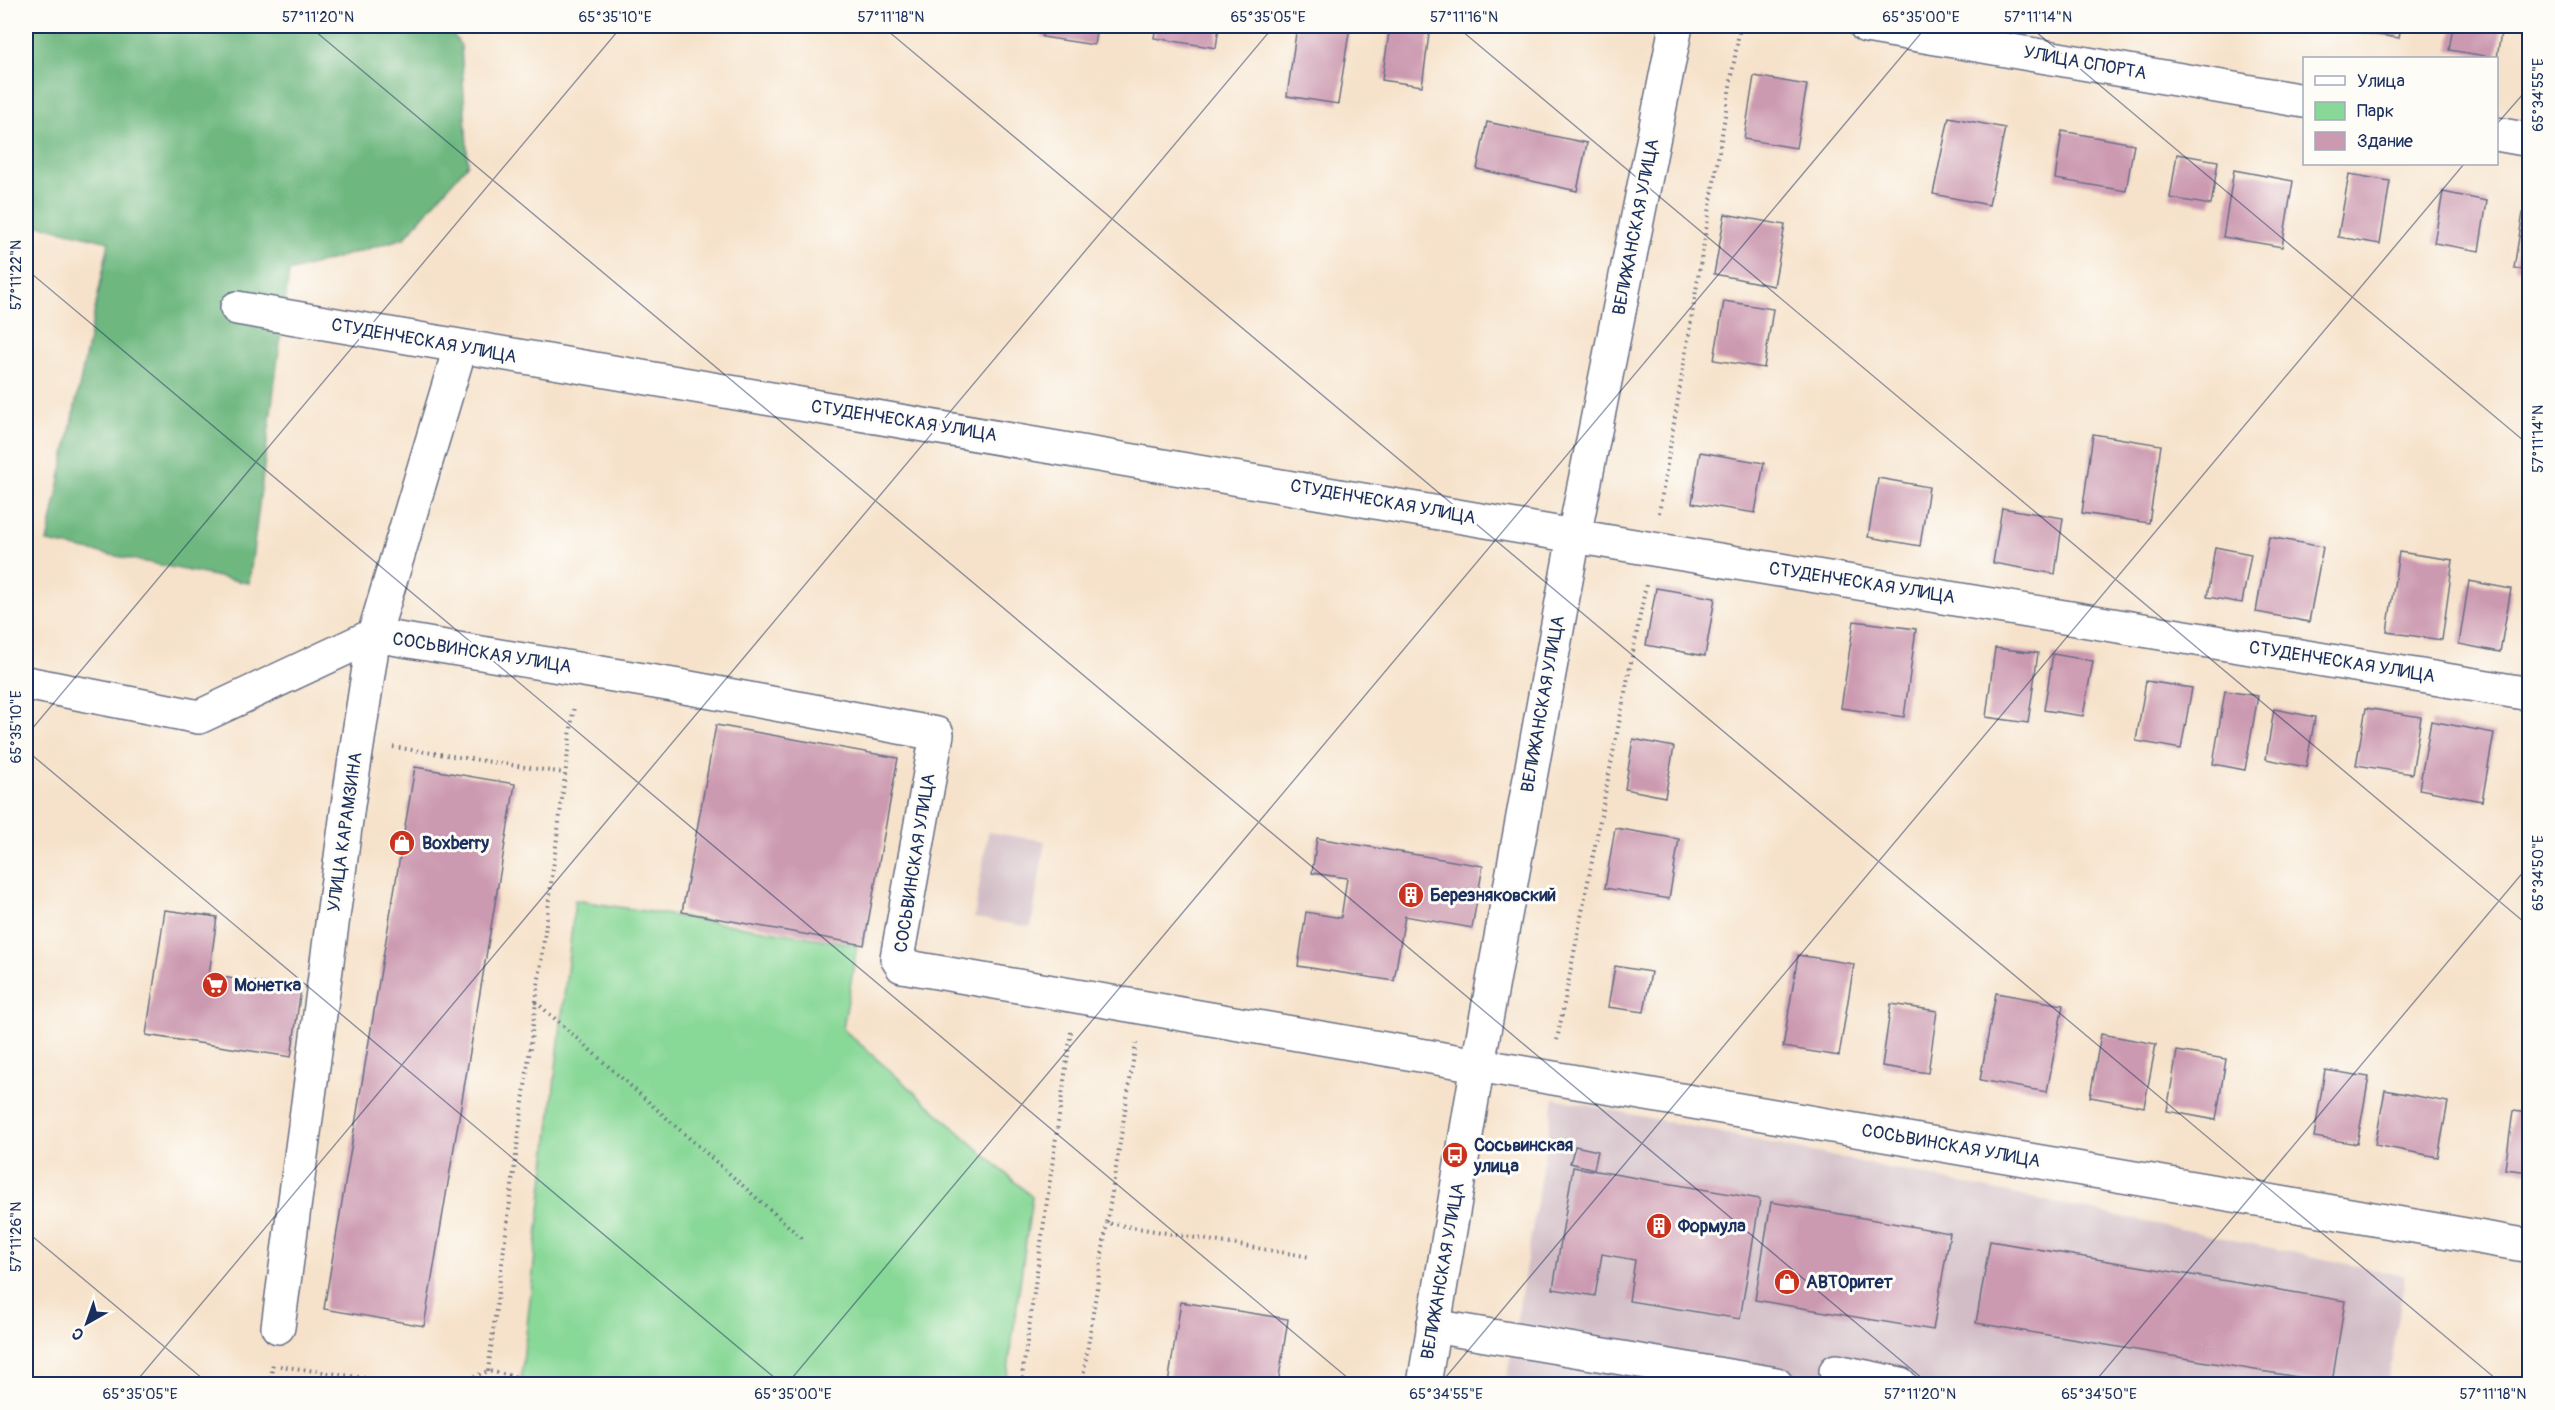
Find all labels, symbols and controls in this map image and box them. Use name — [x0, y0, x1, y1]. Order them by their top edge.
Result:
text: 57°11'20"N — [282, 8, 354, 27]
text: 65°35'10"E — [579, 8, 652, 27]
text: 57°11'18"N — [858, 8, 925, 27]
text: 65°35'05"E — [1230, 8, 1306, 27]
text: 57°11'16"N — [1430, 8, 1498, 27]
text: 65°35'00"E — [1882, 8, 1960, 27]
text: 57°11'14"N — [2004, 8, 2072, 27]
street label: УЛИЦА СПОРТА — [2022, 41, 2149, 85]
legend — [2303, 57, 2498, 165]
text: 65°34'55"E — [2529, 58, 2548, 132]
text: Улица — [2357, 70, 2405, 93]
text: Парк — [2357, 100, 2394, 123]
text: Здание — [2357, 130, 2413, 153]
street label: ВЕЛИЖАНСКАЯ УЛИЦА — [1608, 136, 1664, 317]
text: 57°11'22"N — [7, 240, 26, 310]
street label: СТУДЕНЧЕСКАЯ УЛИЦА — [329, 313, 519, 369]
street label: СТУДЕНЧЕСКАЯ УЛИЦА — [809, 395, 999, 447]
text: 57°11'14"N — [2529, 405, 2548, 473]
street label: СТУДЕНЧЕСКАЯ УЛИЦА — [1288, 474, 1478, 530]
street label: СТУДЕНЧЕСКАЯ УЛИЦА — [1767, 557, 1957, 609]
street label: ВЕЛИЖАНСКАЯ УЛИЦА — [1516, 613, 1570, 794]
street label: СОСЬВИНСКАЯ УЛИЦА — [391, 627, 574, 679]
street label: СТУДЕНЧЕСКАЯ УЛИЦА — [2247, 636, 2437, 688]
text: 65°35'10"E — [7, 690, 26, 763]
street label: УЛИЦА КАРАМЗИНА — [322, 750, 368, 913]
street label: СОСЬВИНСКАЯ УЛИЦА — [889, 771, 941, 954]
shop icon: Boxberry — [387, 828, 417, 858]
place label: Boxberry — [422, 832, 489, 855]
text: 65°34'50"E — [2529, 835, 2548, 911]
building icon: Березняковский — [1396, 880, 1426, 910]
place label: Березняковский — [1430, 884, 1556, 907]
supermarket icon: Монетка — [200, 970, 230, 1000]
place label: Монетка — [234, 974, 302, 997]
street label: СОСЬВИНСКАЯ УЛИЦА — [1860, 1119, 2043, 1173]
place label: Сосьвинская улица — [1473, 1134, 1573, 1178]
bus stop icon: Сосьвинская улица — [1440, 1140, 1470, 1170]
street label: ВЕЛИЖАНСКАЯ УЛИЦА — [1416, 1180, 1470, 1361]
text: 57°11'26"N — [7, 1202, 26, 1272]
building icon: Формула — [1644, 1211, 1674, 1241]
place label: Формула — [1677, 1215, 1746, 1238]
shop icon: АВТОритет — [1772, 1267, 1802, 1297]
place label: АВТОритет — [1806, 1271, 1894, 1294]
north arrow — [57, 1293, 117, 1353]
text: С — [68, 1323, 88, 1345]
text: 65°35'05"E — [102, 1385, 178, 1404]
text: 65°35'00"E — [754, 1385, 832, 1404]
text: 65°34'55"E — [1409, 1385, 1483, 1404]
text: 57°11'20"N — [1884, 1385, 1956, 1404]
text: 65°34'50"E — [2061, 1385, 2137, 1404]
text: 57°11'18"N — [2460, 1385, 2527, 1404]

